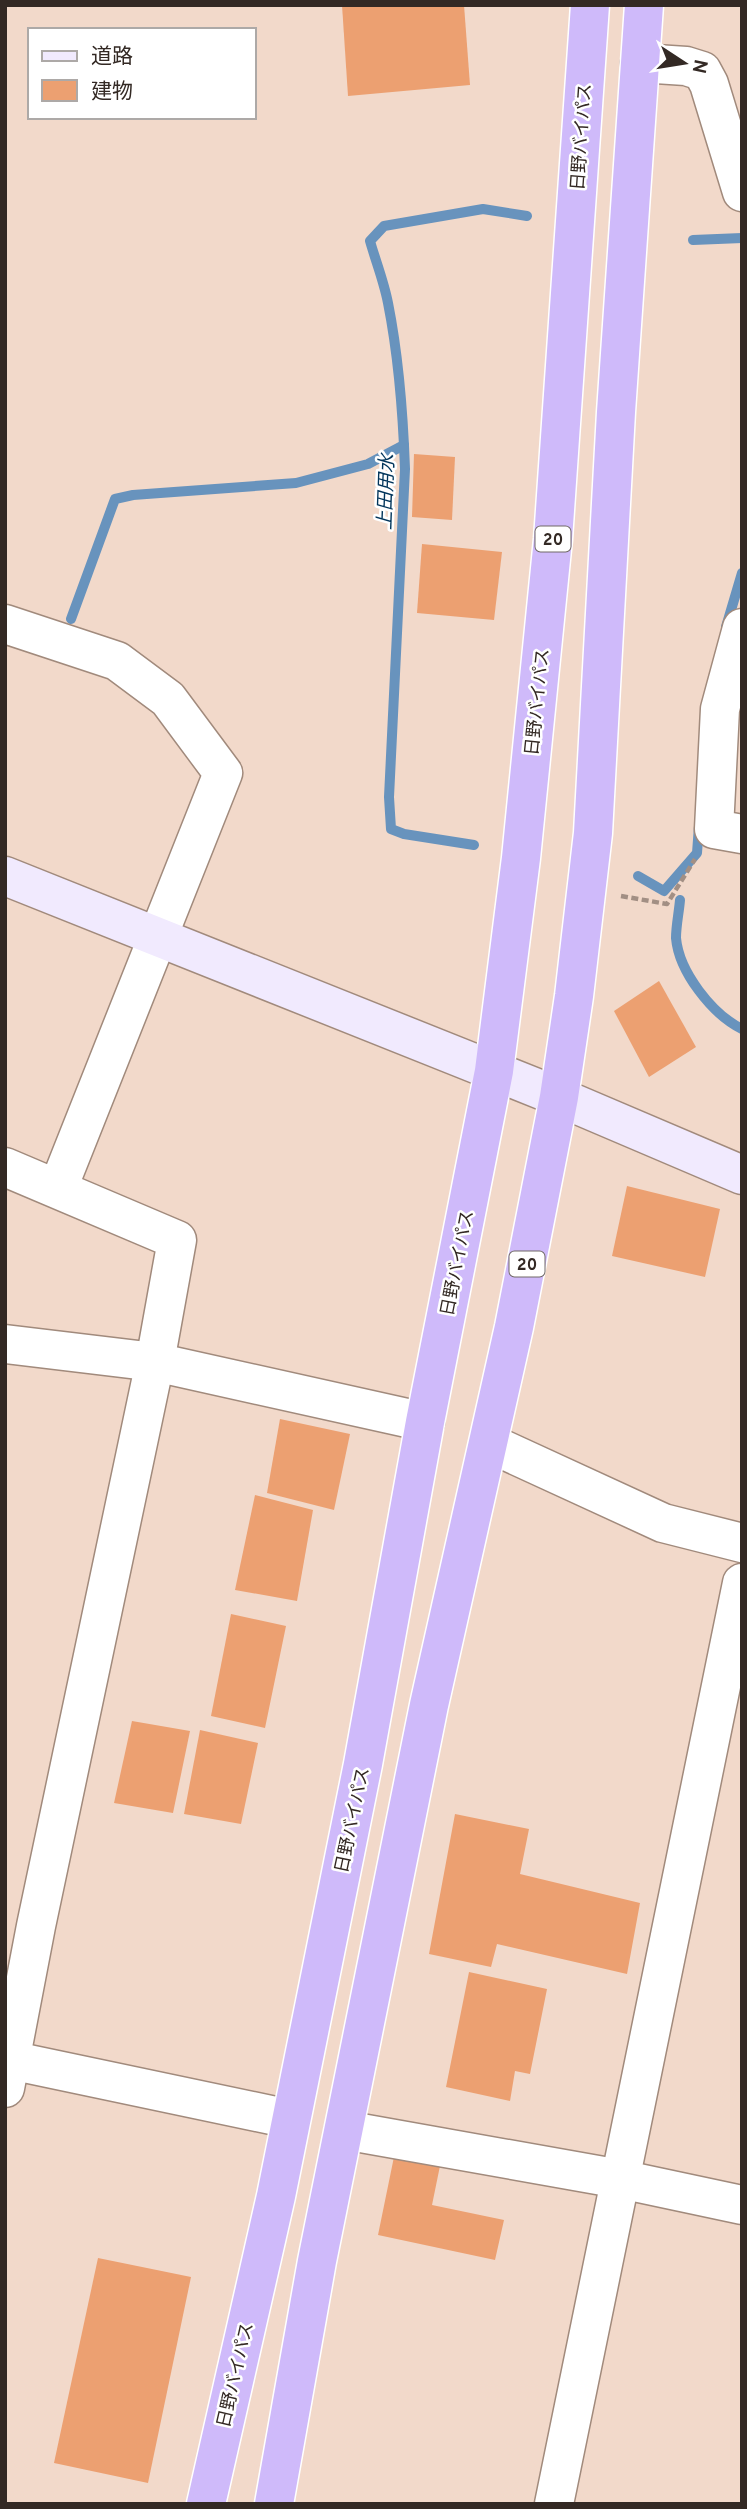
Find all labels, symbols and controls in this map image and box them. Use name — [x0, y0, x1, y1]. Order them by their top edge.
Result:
legend — [28, 28, 256, 119]
north arrow — [649, 28, 719, 98]
text: 道路 — [91, 44, 133, 71]
text: N — [686, 57, 712, 75]
text: 建物 — [91, 79, 133, 106]
street label: 日野バイパス — [567, 83, 598, 192]
water label: 上田用水 — [374, 452, 400, 530]
road number: 20 — [536, 526, 570, 552]
street label: 日野バイパス — [521, 647, 556, 757]
street label: 日野バイパス — [437, 1208, 480, 1318]
road number: 20 — [510, 1252, 544, 1276]
street label: 日野バイパス — [331, 1765, 376, 1875]
street label: 日野バイパス — [213, 2320, 260, 2430]

